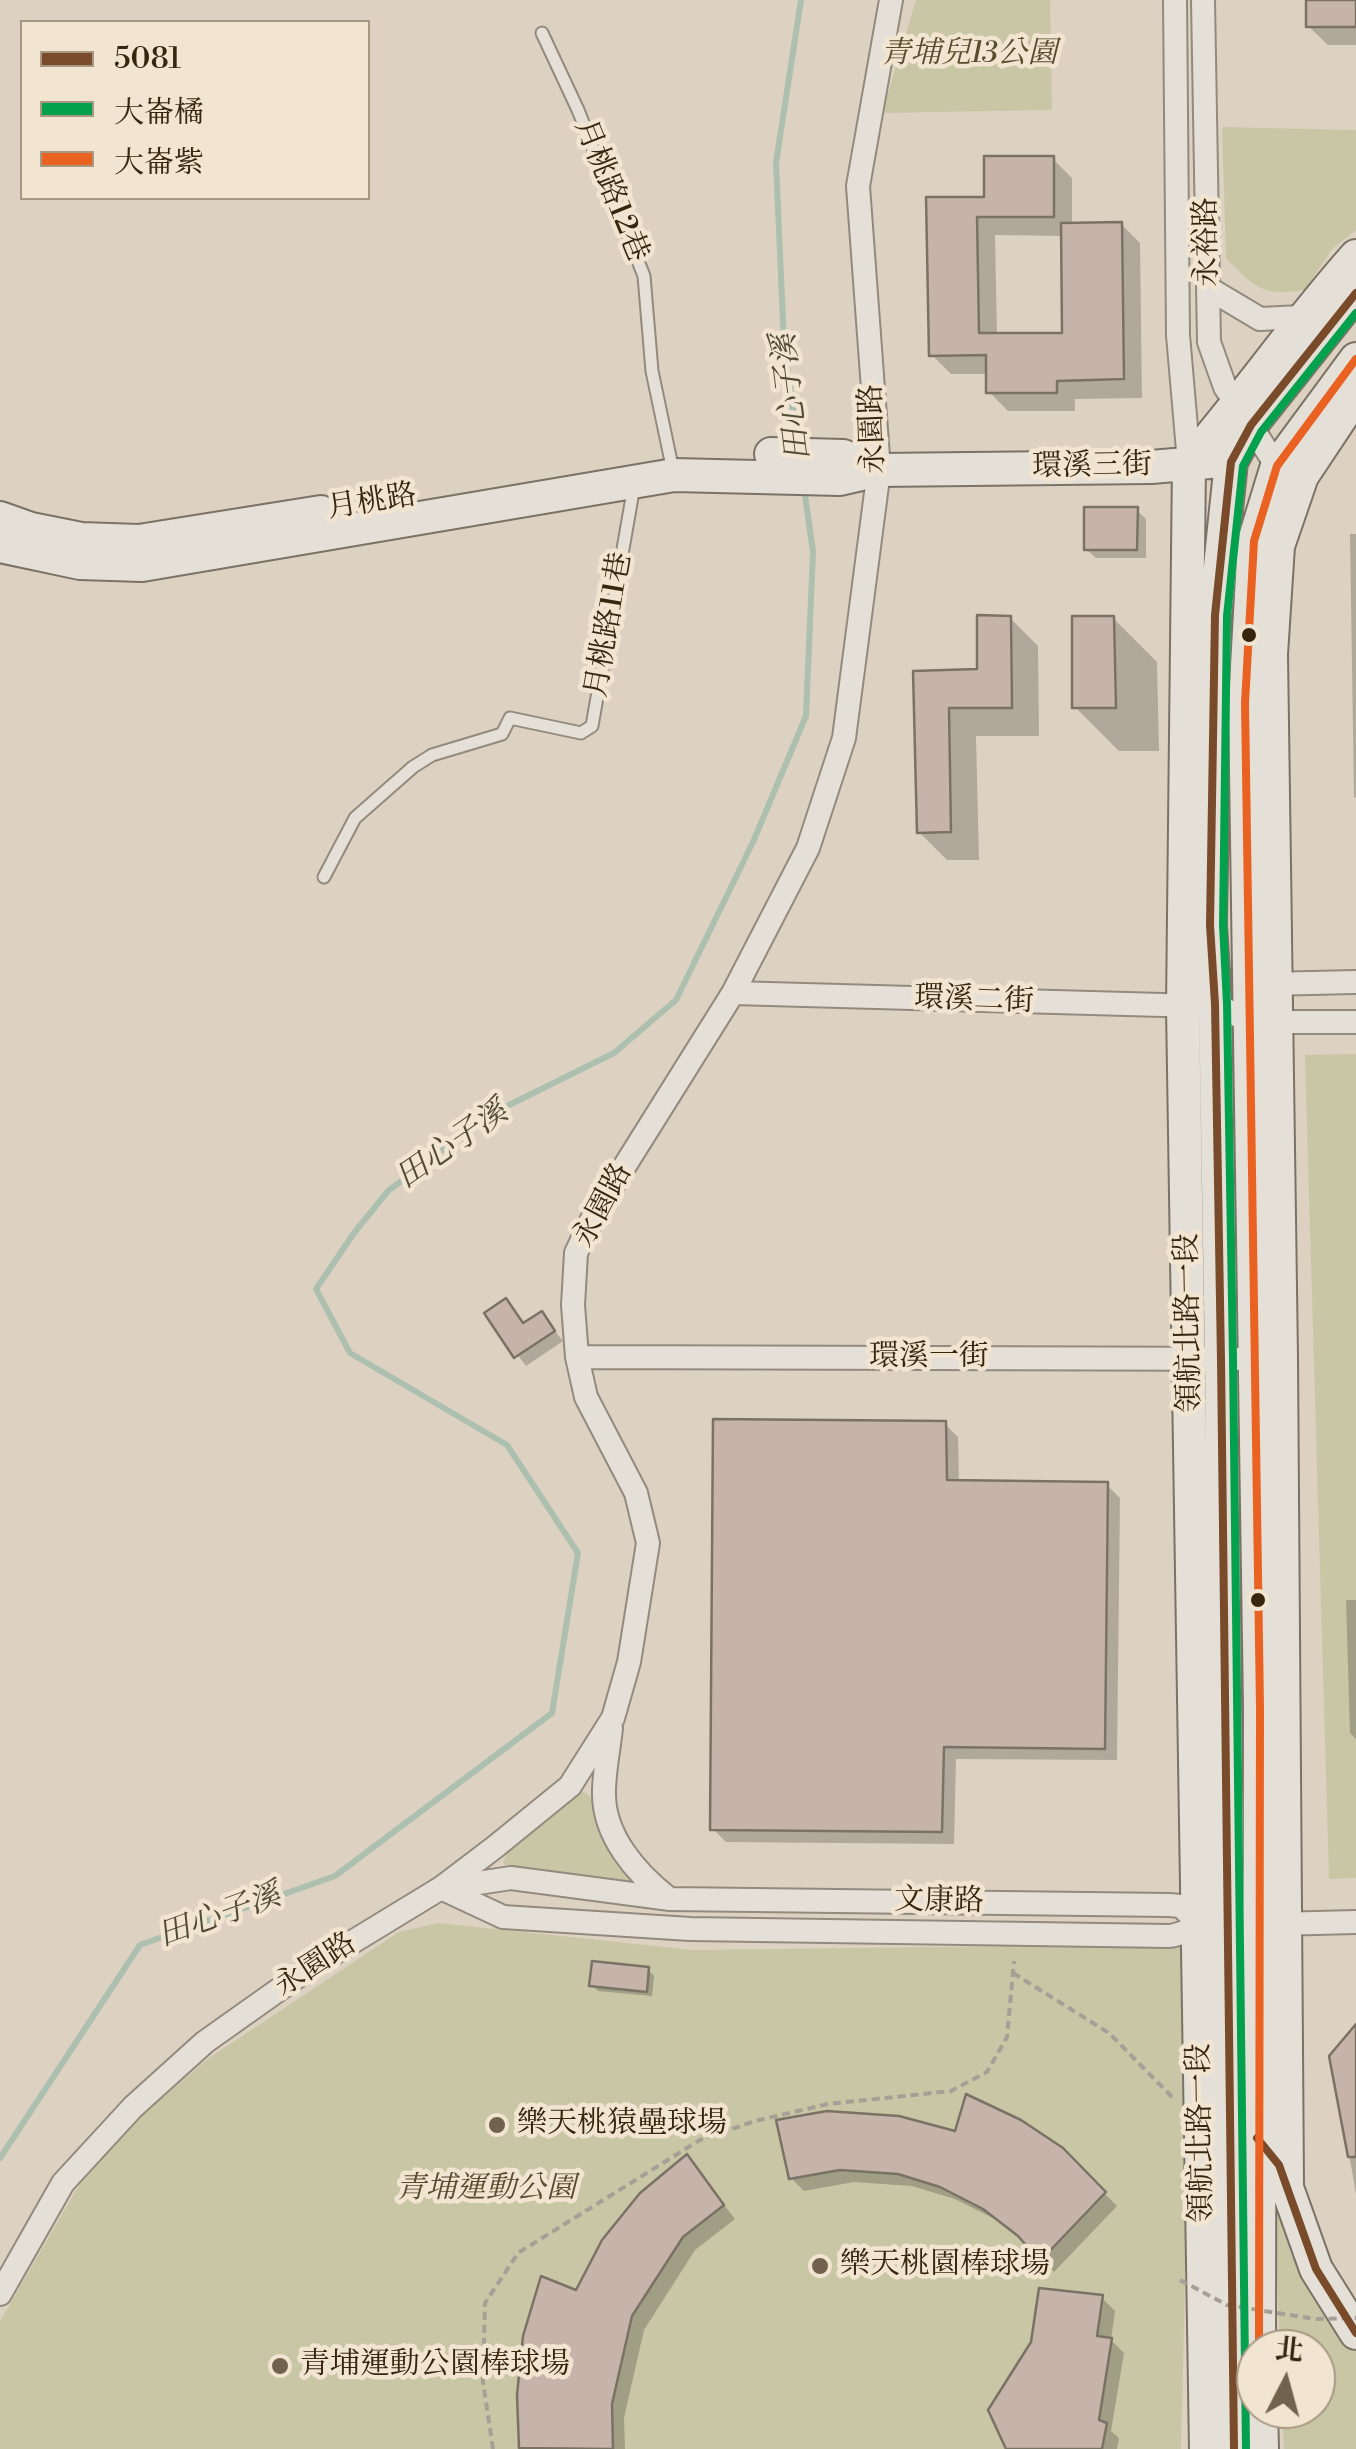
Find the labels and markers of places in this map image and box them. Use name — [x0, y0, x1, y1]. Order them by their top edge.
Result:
unlabelled marker — [1239, 625, 1259, 645]
unlabelled marker — [1248, 1590, 1268, 1610]
place label: 樂天桃猿壘球場 — [517, 2107, 727, 2143]
marker: 樂天桃猿壘球場 — [486, 2114, 508, 2136]
place label: 樂天桃園棒球場 — [840, 2248, 1050, 2284]
marker: 樂天桃園棒球場 — [809, 2255, 831, 2277]
place label: 青埔運動公園棒球場 — [300, 2348, 570, 2384]
marker: 青埔運動公園棒球場 — [269, 2355, 291, 2377]

